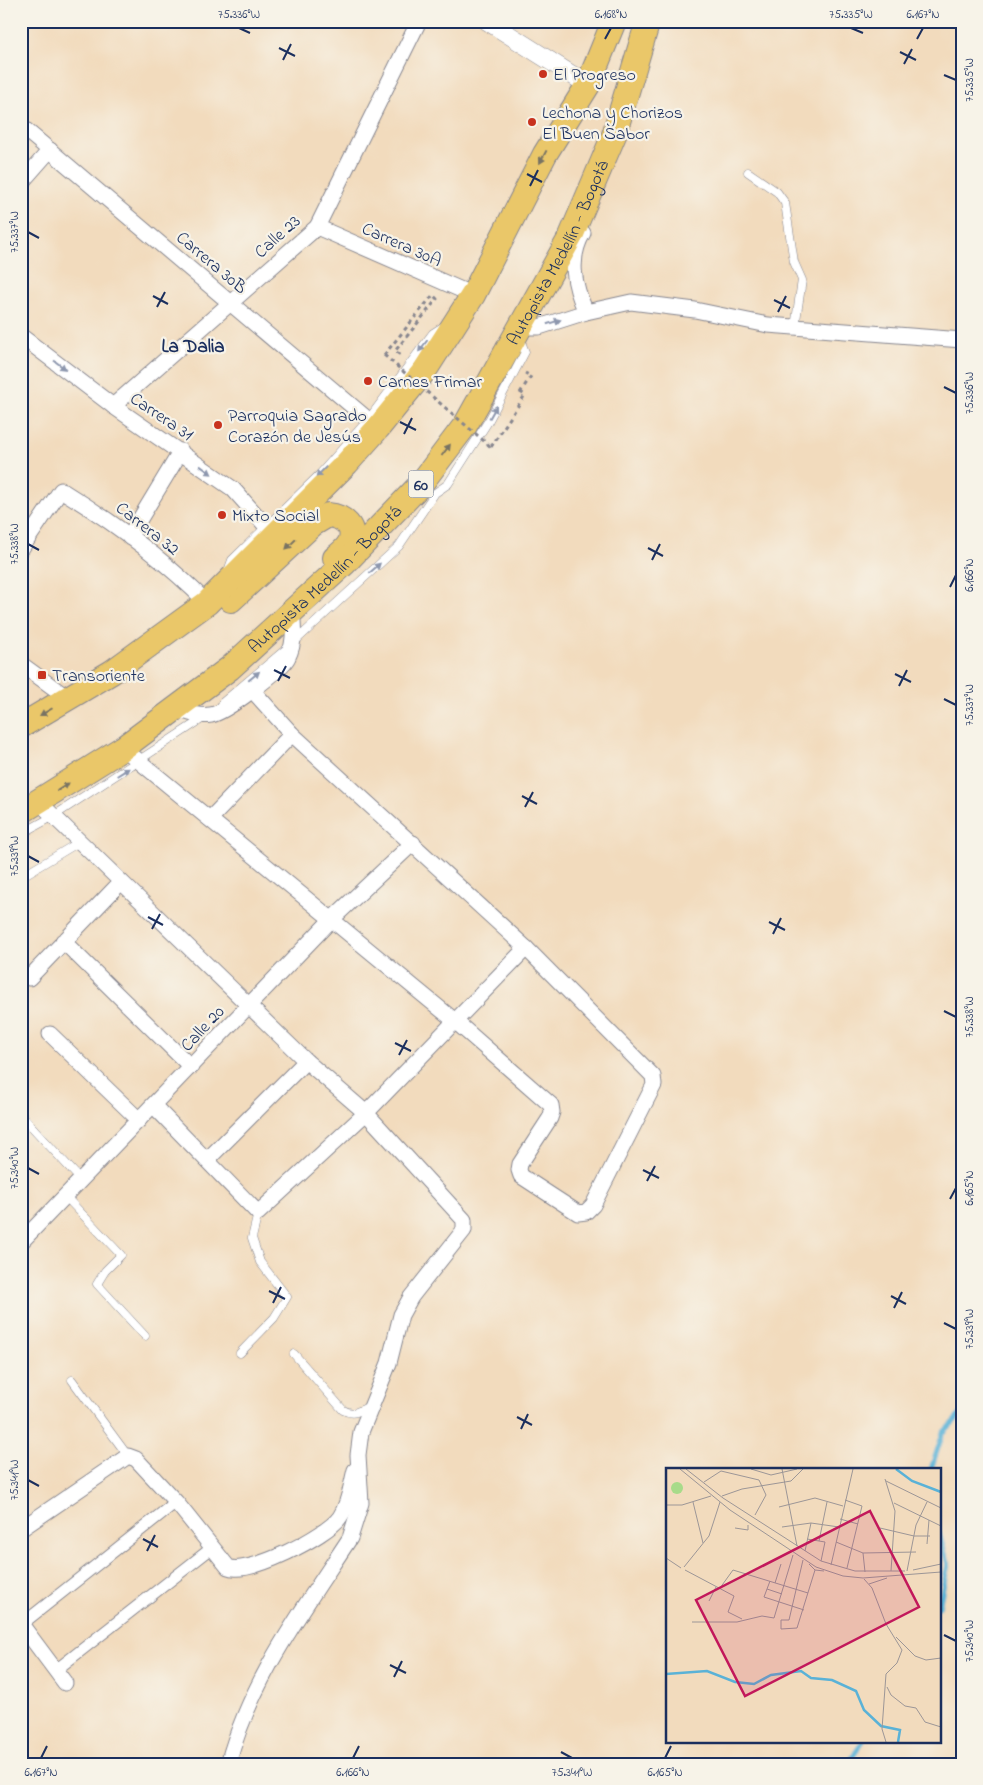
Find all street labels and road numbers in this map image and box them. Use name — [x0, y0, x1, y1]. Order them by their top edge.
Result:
street label: Autopista Medellín - Bogotá — [501, 157, 617, 351]
street label: Calle 23 — [249, 210, 307, 265]
street label: Carrera 30A — [357, 217, 445, 275]
street label: Carrera 30B — [169, 226, 252, 301]
street label: Carrera 31 — [124, 387, 198, 449]
road number: 60 — [408, 470, 434, 498]
street label: Carrera 32 — [109, 496, 184, 563]
street label: Autopista Medellín - Bogotá — [243, 500, 409, 660]
street label: Calle 20 — [175, 1000, 232, 1058]

